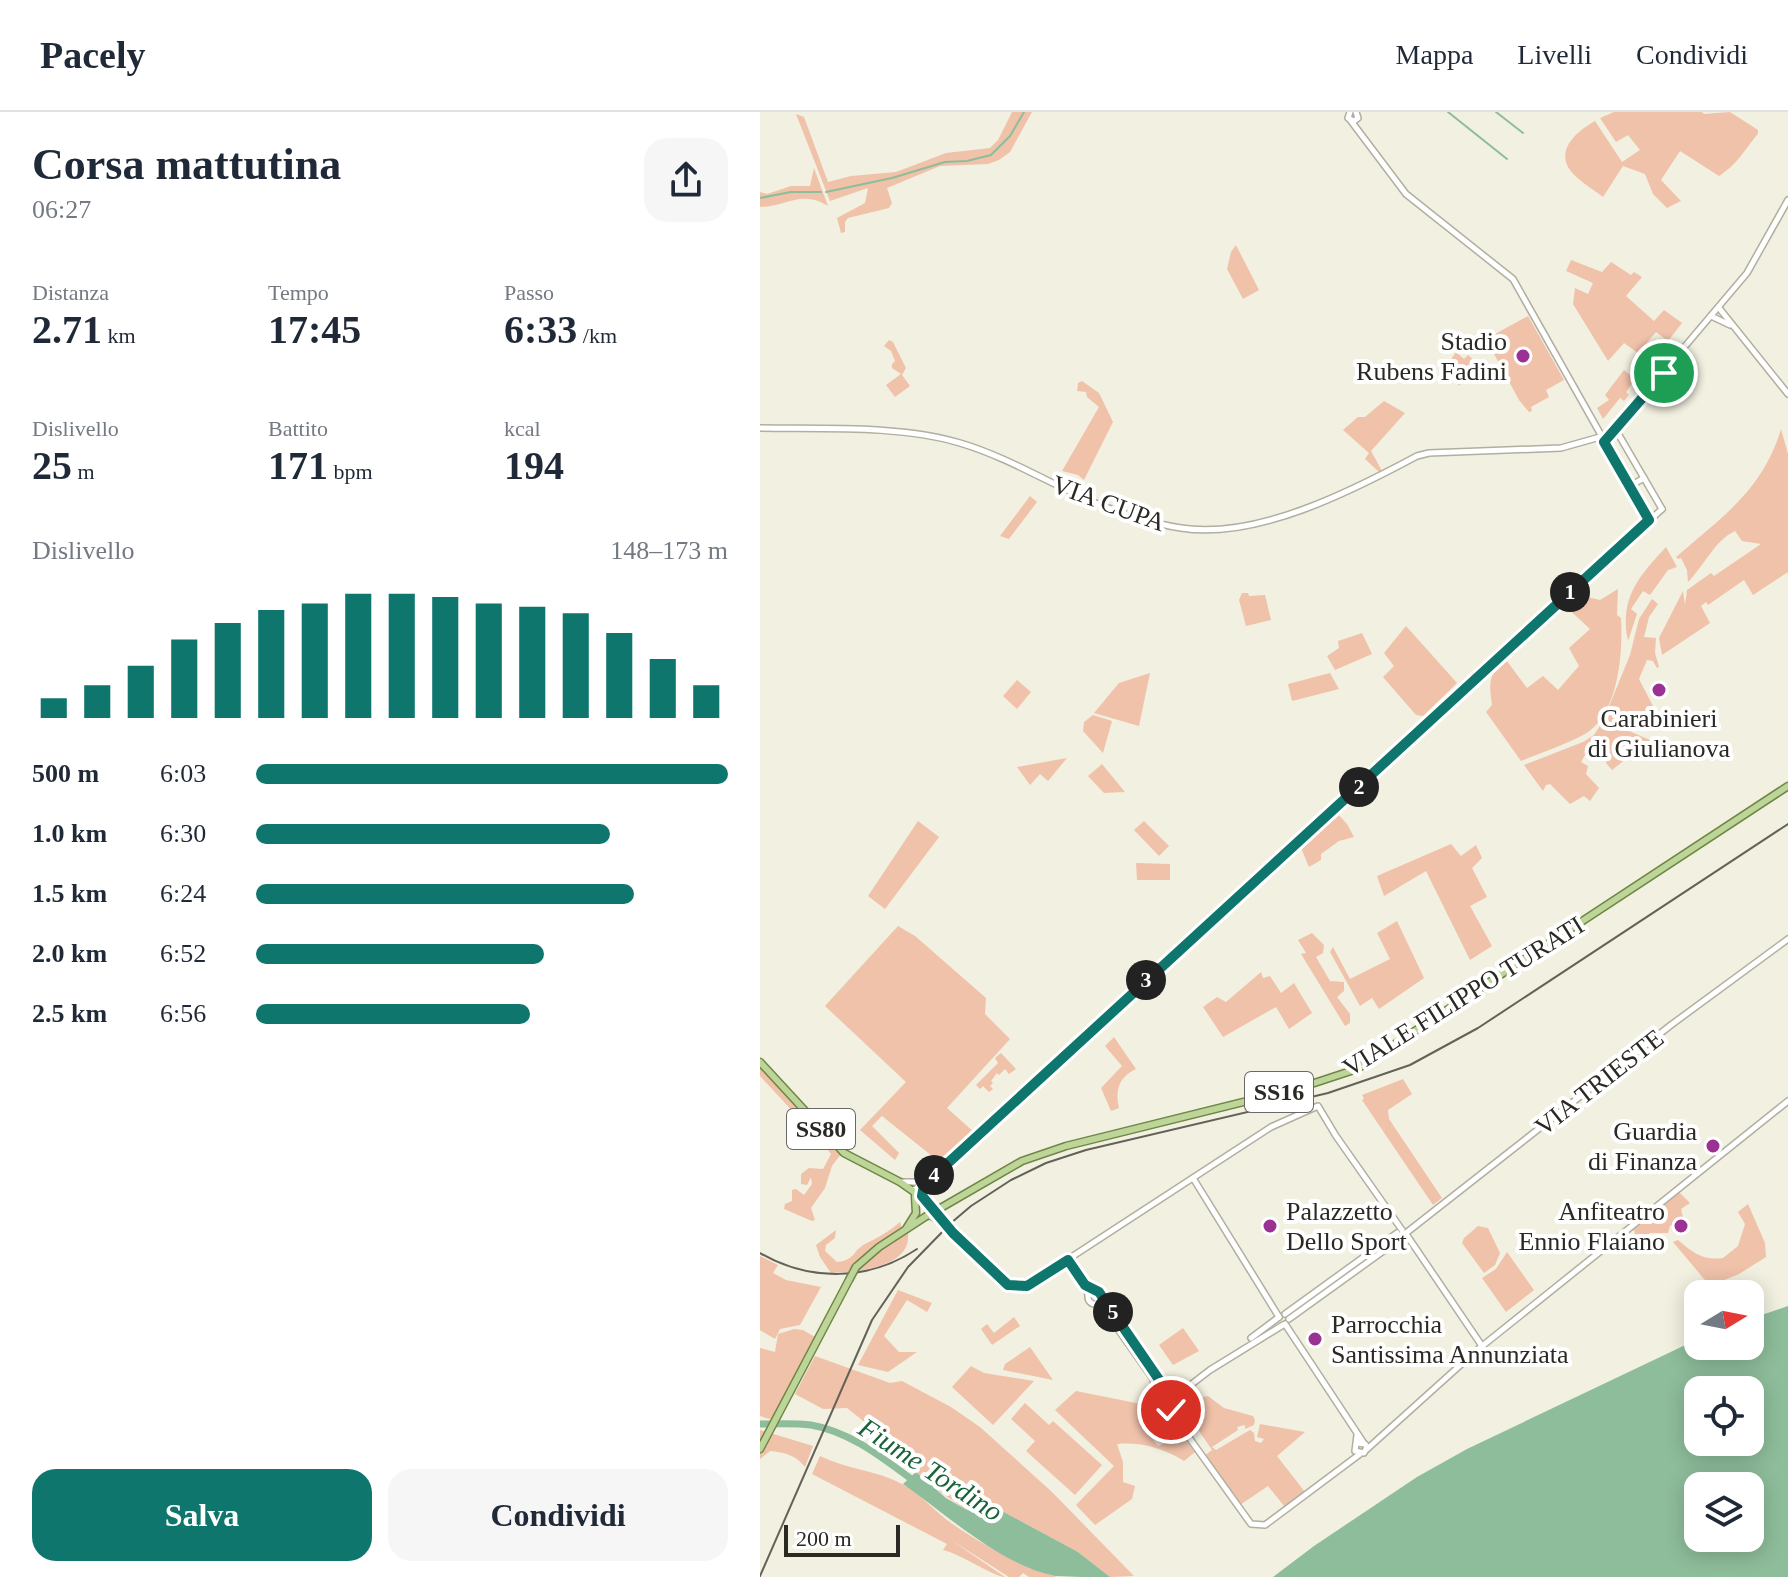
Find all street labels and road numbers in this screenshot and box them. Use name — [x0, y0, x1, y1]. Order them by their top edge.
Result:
street label: VIA CUPA — [1048, 470, 1170, 537]
street label: VIALE FILIPPO TURATI — [1338, 910, 1589, 1082]
street label: VIA TRIESTE — [1529, 1023, 1669, 1141]
road number: SS16 — [1245, 1072, 1313, 1112]
road number: SS80 — [787, 1109, 855, 1149]

